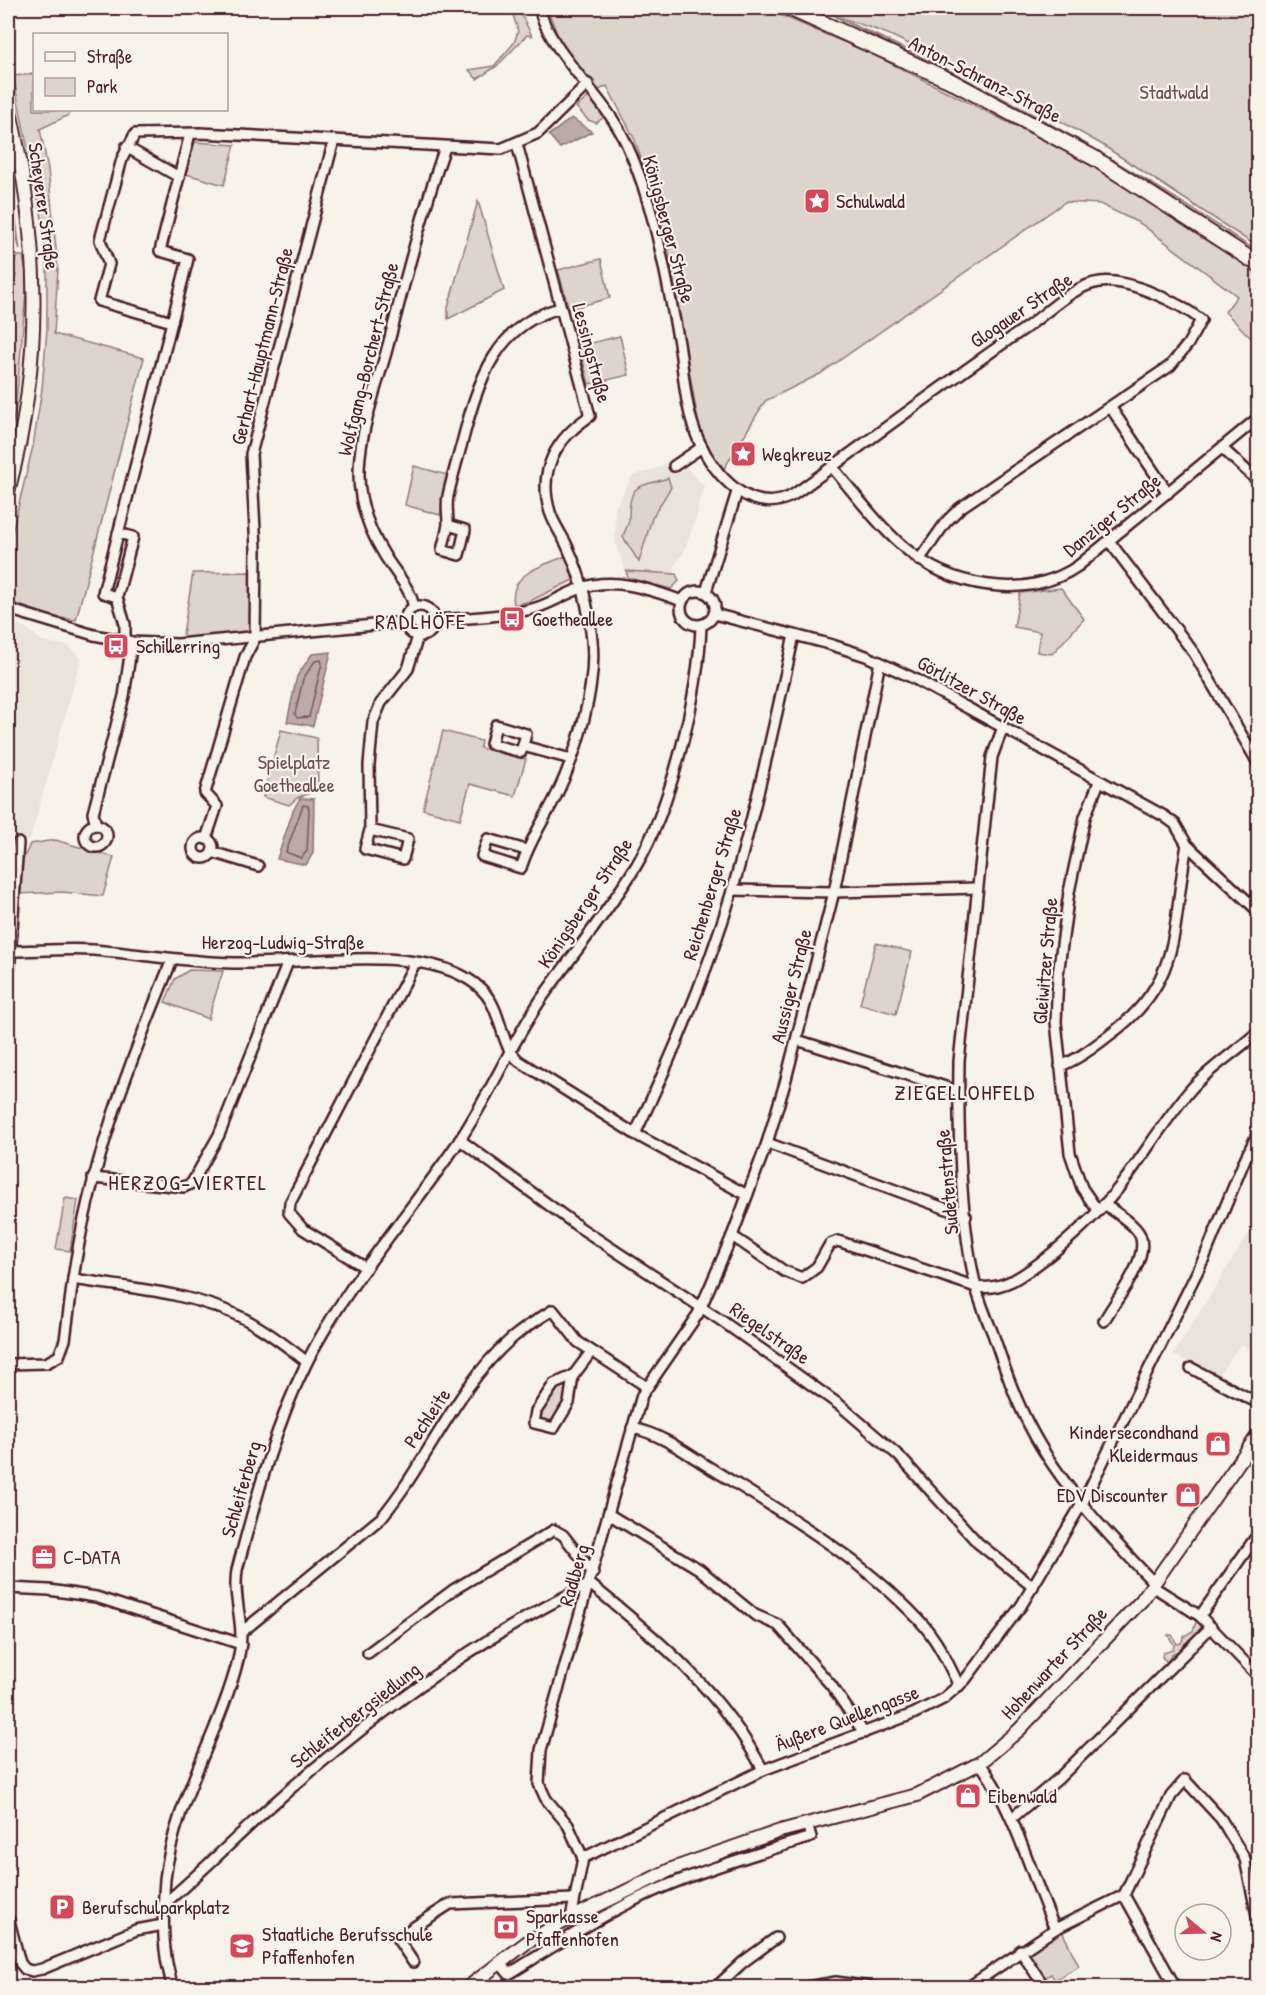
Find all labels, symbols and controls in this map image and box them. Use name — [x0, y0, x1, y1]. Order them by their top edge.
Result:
street label: Anton-Schranz-Straße — [904, 28, 1066, 129]
legend — [33, 33, 228, 111]
text: Straße — [87, 44, 132, 69]
text: Park — [87, 74, 118, 99]
park label: Stadtwald — [1140, 78, 1209, 105]
street label: Scheyerer Straße — [22, 141, 67, 271]
street label: Königsberger Straße — [637, 152, 702, 306]
place icon: Schulwald — [802, 186, 832, 216]
place label: Schulwald — [836, 187, 905, 214]
street label: Gerhart-Hauptmann-Straße — [224, 244, 299, 447]
street label: Wolfgang-Borchert-Straße — [330, 259, 405, 458]
street label: Glogauer Straße — [964, 265, 1077, 354]
street label: Lessingstraße — [566, 300, 619, 406]
place icon: Wegkreuz — [728, 439, 758, 469]
place label: Wegkreuz — [762, 440, 832, 467]
street label: Danziger Straße — [1057, 467, 1166, 562]
bus stop icon: Goetheallee — [497, 604, 527, 634]
place label: Goetheallee — [532, 605, 613, 632]
district label: RADLHÖFE — [375, 606, 467, 636]
bus stop icon: Schillerring — [101, 631, 131, 661]
place label: Schillerring — [136, 632, 220, 659]
street label: Görlitzer Straße — [913, 648, 1032, 731]
park label: Spielplatz Goetheallee — [253, 748, 335, 798]
street label: Reichenberger Straße — [676, 804, 748, 963]
street label: Königsberger Straße — [531, 832, 638, 973]
street label: Gleiwitzer Straße — [1026, 897, 1063, 1025]
street label: Aussiger Straße — [763, 926, 818, 1046]
street label: Herzog-Ludwig-Straße — [202, 928, 364, 955]
district label: ZIEGELLOHFELD — [894, 1077, 1036, 1107]
street label: Sudetenstraße — [928, 1128, 965, 1236]
district label: HERZOG-VIERTEL — [108, 1167, 268, 1197]
street label: Riegelstraße — [725, 1295, 816, 1370]
street label: Pechleite — [397, 1383, 456, 1453]
place label: Kindersecondhand Kleidermaus — [1069, 1418, 1198, 1468]
shop icon: Kindersecondhand Kleidermaus — [1203, 1429, 1233, 1459]
street label: Schleiferberg — [214, 1438, 267, 1540]
shop icon: EDV Discounter — [1173, 1480, 1203, 1510]
place label: EDV Discounter — [1057, 1481, 1168, 1508]
street label: Radlberg — [552, 1541, 595, 1609]
office icon: C-DATA — [29, 1542, 59, 1572]
place label: C-DATA — [63, 1543, 121, 1570]
street label: Hohenwarter Straße — [994, 1600, 1113, 1725]
street label: Schleiferbergsiedlung — [284, 1655, 425, 1774]
street label: Äußere Quellengasse — [771, 1678, 922, 1757]
shop icon: Eibenwald — [953, 1781, 983, 1811]
place label: Eibenwald — [988, 1782, 1057, 1809]
parking icon: Berufschulparkplatz — [47, 1892, 77, 1922]
place label: Berufschulparkplatz — [82, 1893, 230, 1920]
place label: Sparkasse Pfaffenhofen — [526, 1902, 619, 1952]
north arrow — [1173, 1902, 1233, 1962]
bank icon: Sparkasse Pfaffenhofen — [491, 1912, 521, 1942]
place label: Staatliche Berufsschule Pfaffenhofen — [262, 1920, 433, 1970]
text: N — [1205, 1929, 1229, 1945]
school or university icon: Staatliche Berufsschule Pfaffenhofen — [227, 1931, 257, 1961]

